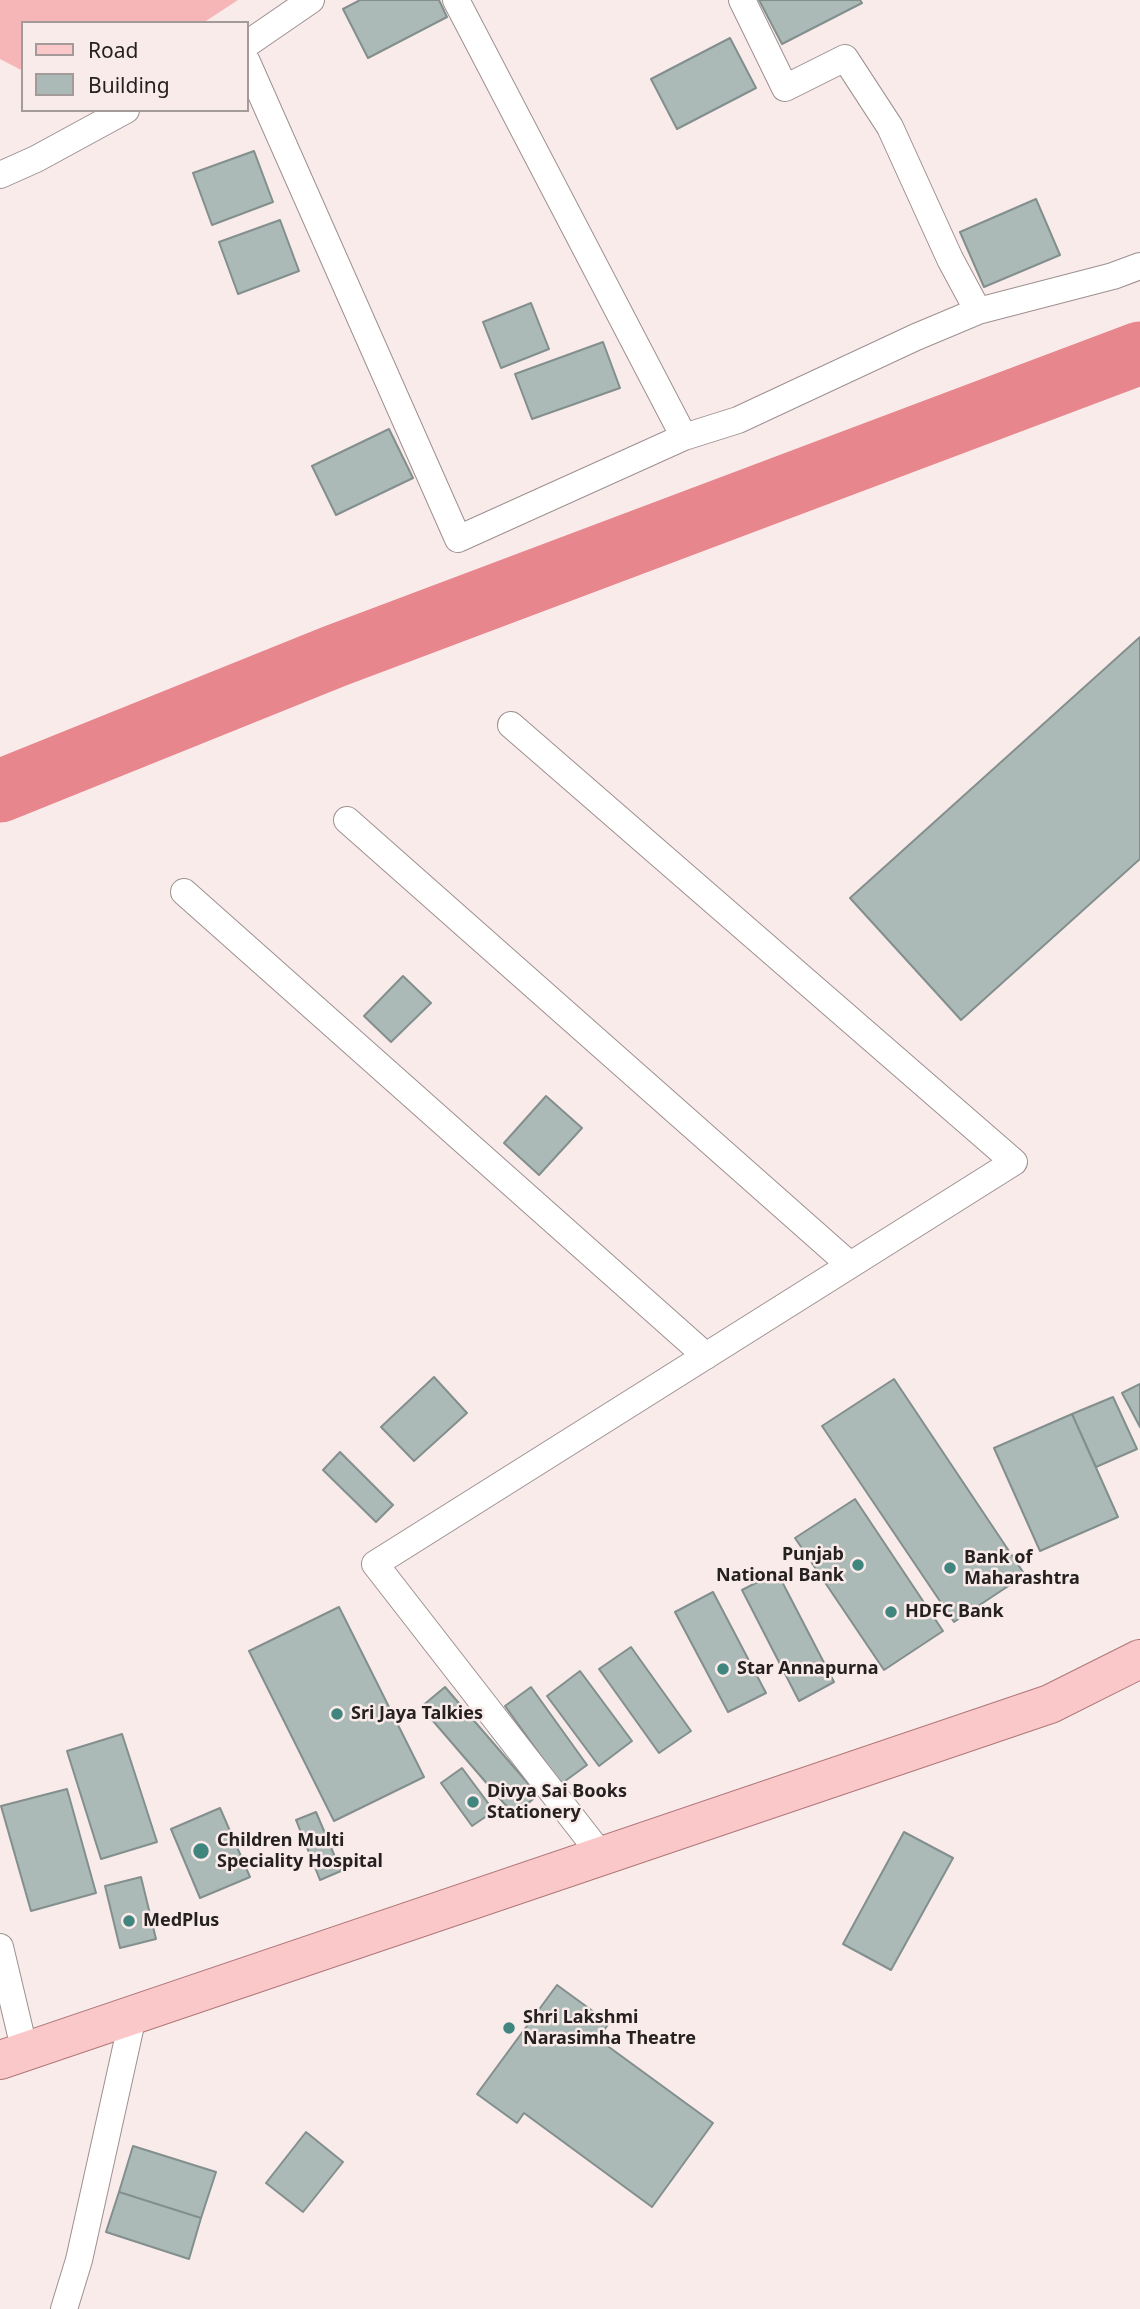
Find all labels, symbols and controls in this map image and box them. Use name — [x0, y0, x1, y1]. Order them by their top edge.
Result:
legend — [21, 21, 248, 112]
text: Road — [88, 36, 138, 64]
text: Building — [88, 71, 170, 99]
place label: Punjab National Bank — [716, 1544, 844, 1586]
place label: Bank of Maharashtra — [964, 1547, 1080, 1590]
marker: Punjab National Bank — [850, 1557, 866, 1573]
marker: Bank of Maharashtra — [942, 1560, 958, 1576]
place label: HDFC Bank — [905, 1601, 1004, 1623]
marker: HDFC Bank — [883, 1604, 899, 1620]
place label: Star Annapurna — [737, 1658, 878, 1680]
marker: Star Annapurna — [715, 1661, 731, 1677]
place label: Sri Jaya Talkies — [351, 1703, 483, 1725]
marker: Sri Jaya Talkies — [329, 1706, 345, 1722]
place label: Divya Sai Books Stationery — [487, 1781, 627, 1824]
marker: Divya Sai Books Stationery — [465, 1794, 481, 1810]
place label: Children Multi Speciality Hospital — [217, 1830, 383, 1872]
marker: Children Multi Speciality Hospital — [191, 1841, 211, 1861]
place label: MedPlus — [143, 1910, 219, 1932]
marker: MedPlus — [121, 1913, 137, 1929]
place label: Shri Lakshmi Narasimha Theatre — [523, 2007, 696, 2050]
marker: Shri Lakshmi Narasimha Theatre — [501, 2020, 517, 2036]

